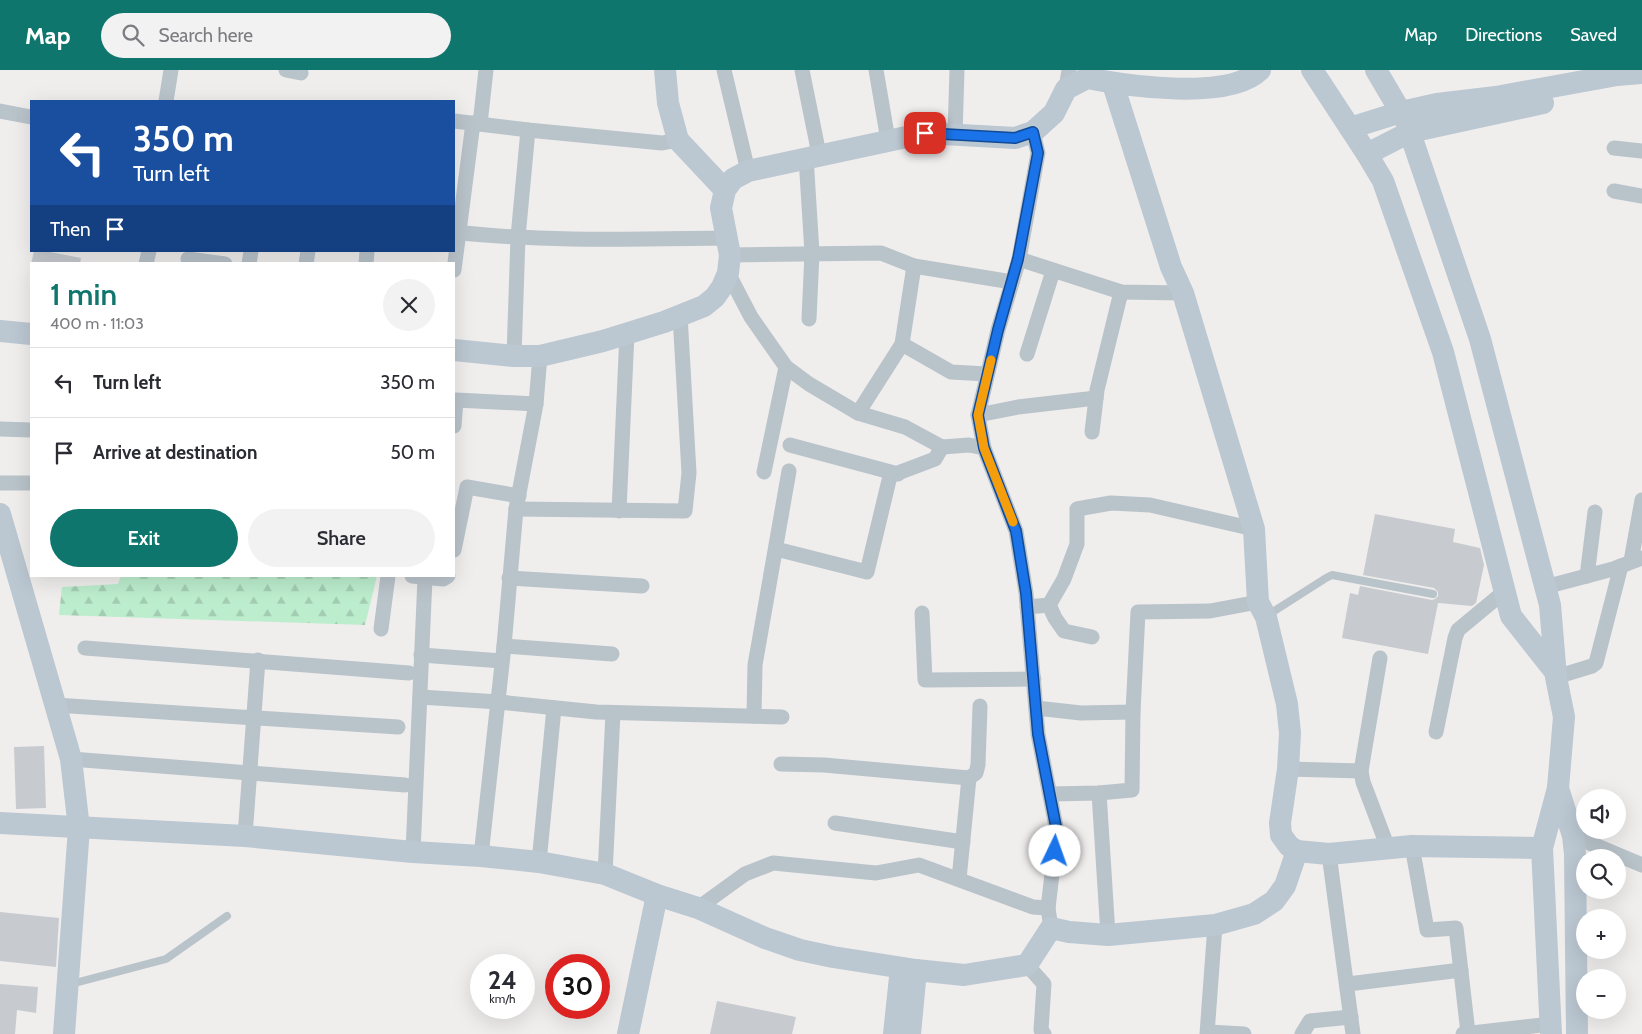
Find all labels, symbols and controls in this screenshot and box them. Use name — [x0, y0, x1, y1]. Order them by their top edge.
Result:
search box — [101, 13, 451, 58]
text: Map — [25, 21, 71, 50]
icon: search — [119, 21, 147, 49]
text: Search here — [159, 24, 253, 47]
text: Map — [1404, 24, 1437, 46]
text: Directions — [1465, 24, 1542, 46]
text: Saved — [1570, 24, 1617, 46]
pin — [904, 112, 946, 154]
text: 350 m — [133, 117, 234, 160]
icon: arrive — [911, 119, 939, 147]
icon: left — [50, 120, 115, 185]
text: Turn left — [133, 160, 210, 187]
icon: arrive — [101, 215, 129, 243]
text: Then — [50, 218, 91, 241]
text: 1 min — [50, 276, 117, 313]
button: close — [383, 279, 435, 331]
text: 400 m · 11:03 — [50, 314, 144, 333]
icon: left — [50, 369, 78, 397]
text: Turn left — [93, 371, 161, 394]
text: 350 m — [380, 371, 435, 394]
icon: arrive — [50, 439, 78, 467]
text: Arrive at destination — [93, 441, 257, 464]
text: 50 m — [391, 441, 435, 464]
button: Exit — [50, 509, 238, 567]
button: Share — [248, 509, 435, 567]
map controls — [1576, 789, 1626, 1019]
button: sound — [1576, 789, 1626, 839]
position arrow — [1028, 824, 1080, 876]
button: search — [1576, 849, 1626, 899]
button: + — [1576, 909, 1626, 959]
speed limit sign: 30 — [545, 954, 610, 1019]
text: 24 — [488, 965, 517, 995]
button: − — [1576, 969, 1626, 1019]
text: km/h — [489, 991, 516, 1006]

